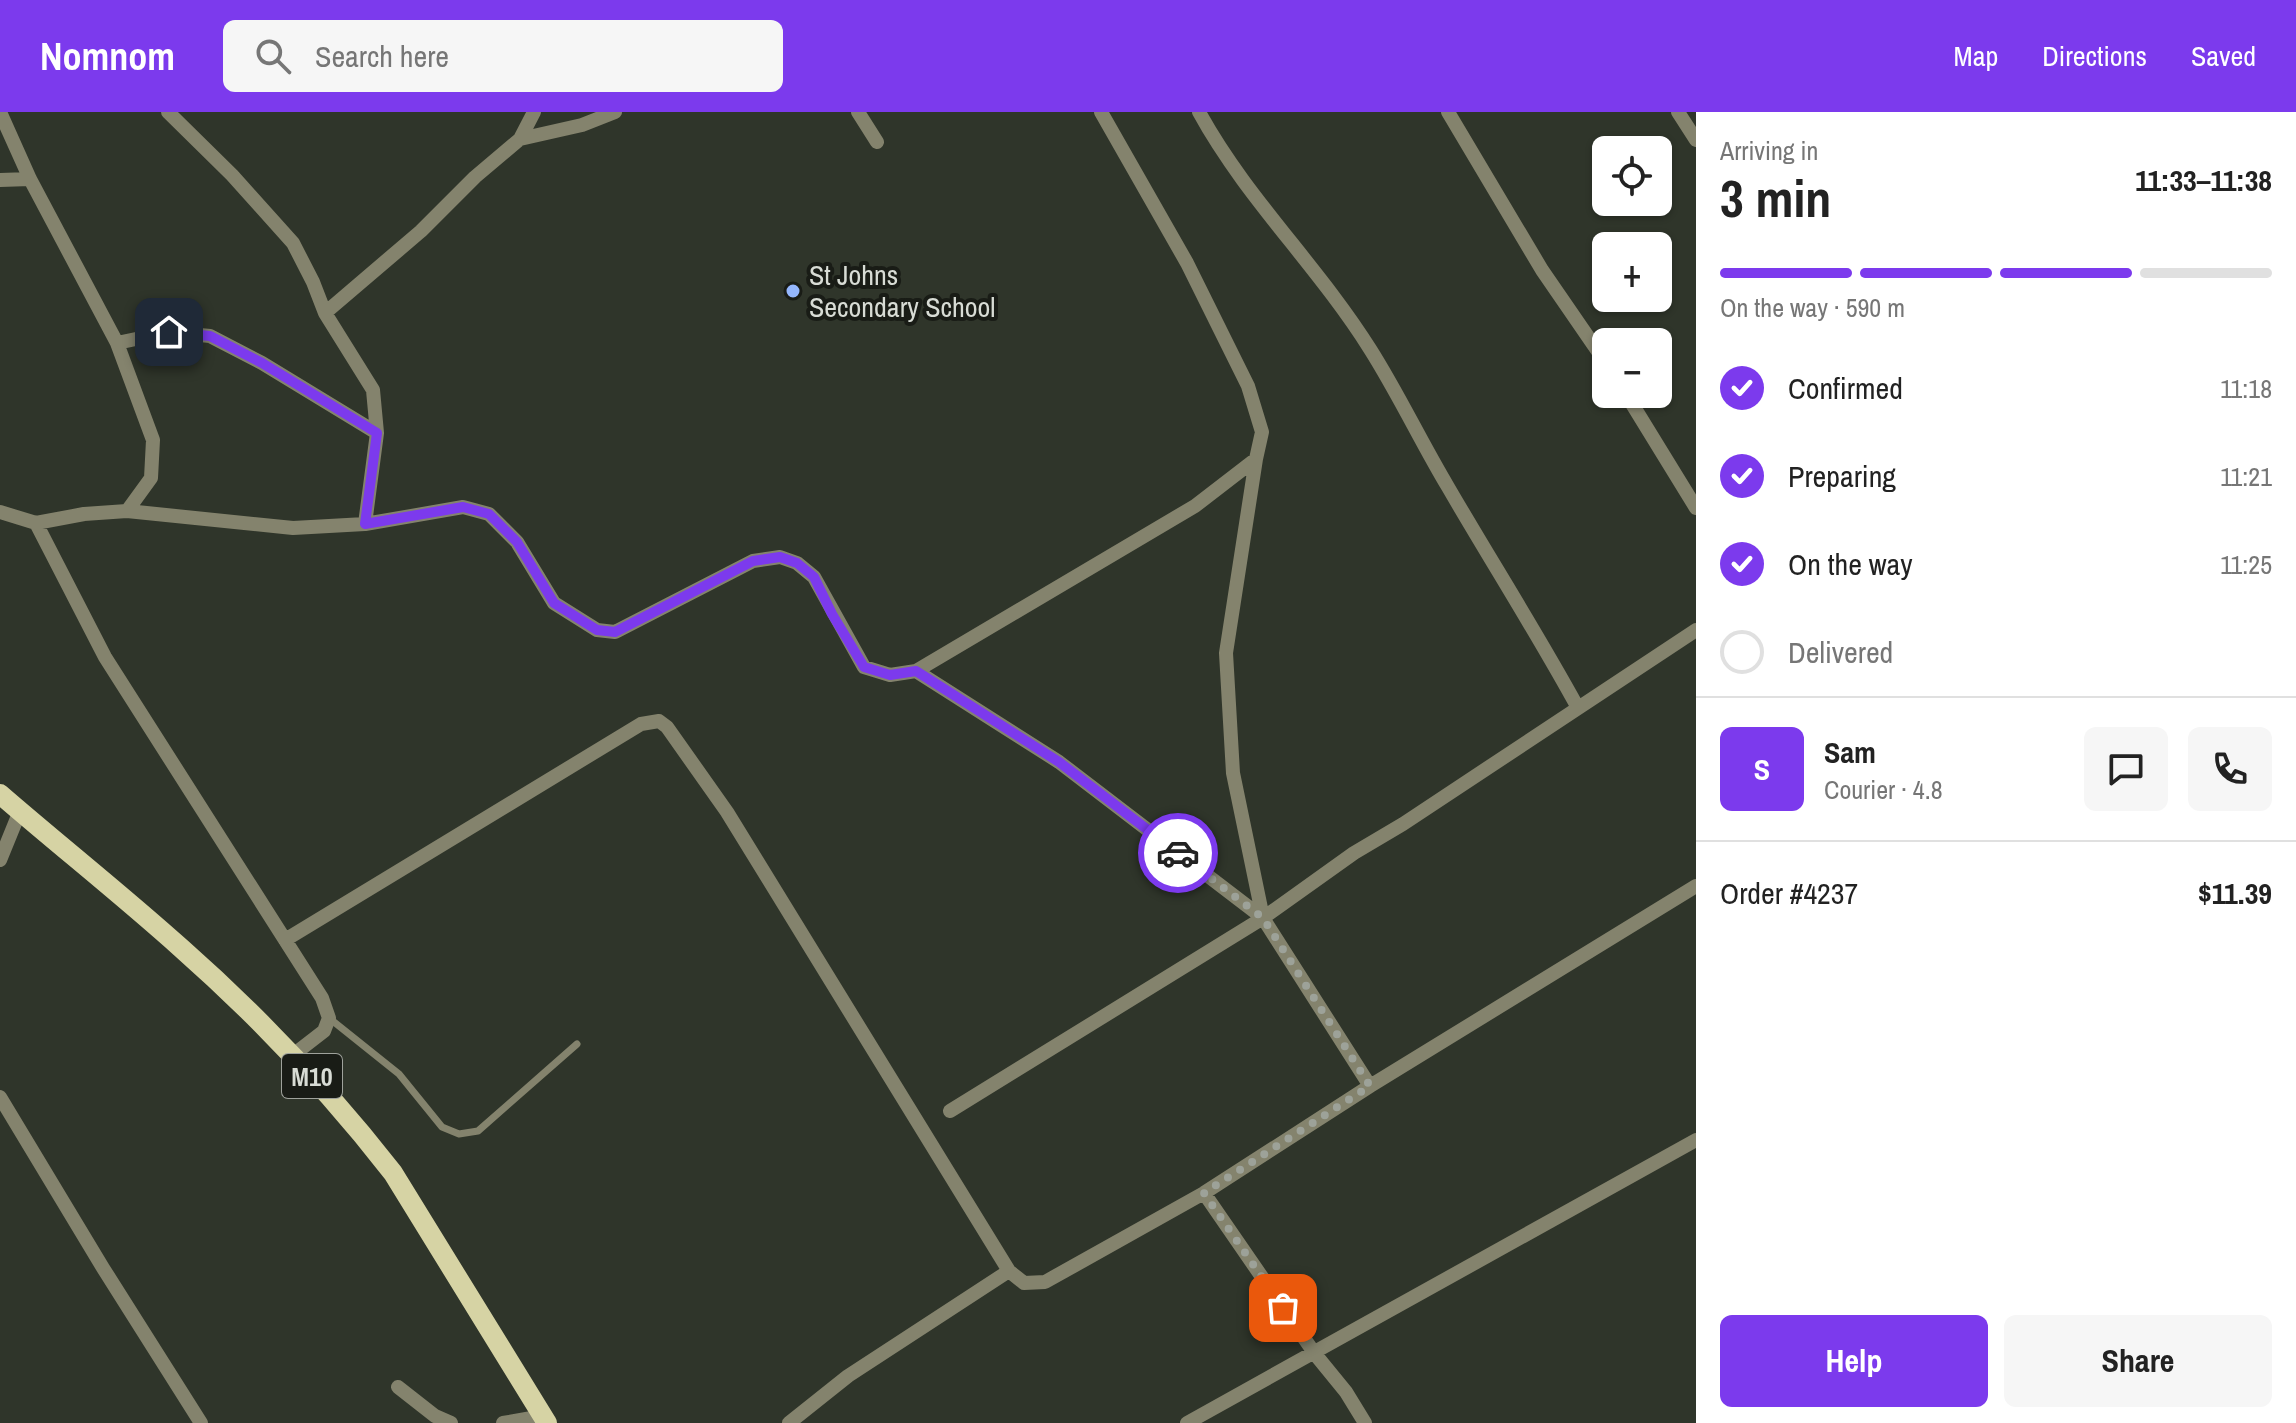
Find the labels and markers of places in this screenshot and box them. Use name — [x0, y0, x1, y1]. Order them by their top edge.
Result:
place label: St Johns Secondary School — [809, 256, 995, 326]
marker: St Johns Secondary School — [784, 282, 802, 300]
pin — [135, 298, 203, 366]
pin — [1249, 1274, 1317, 1342]

